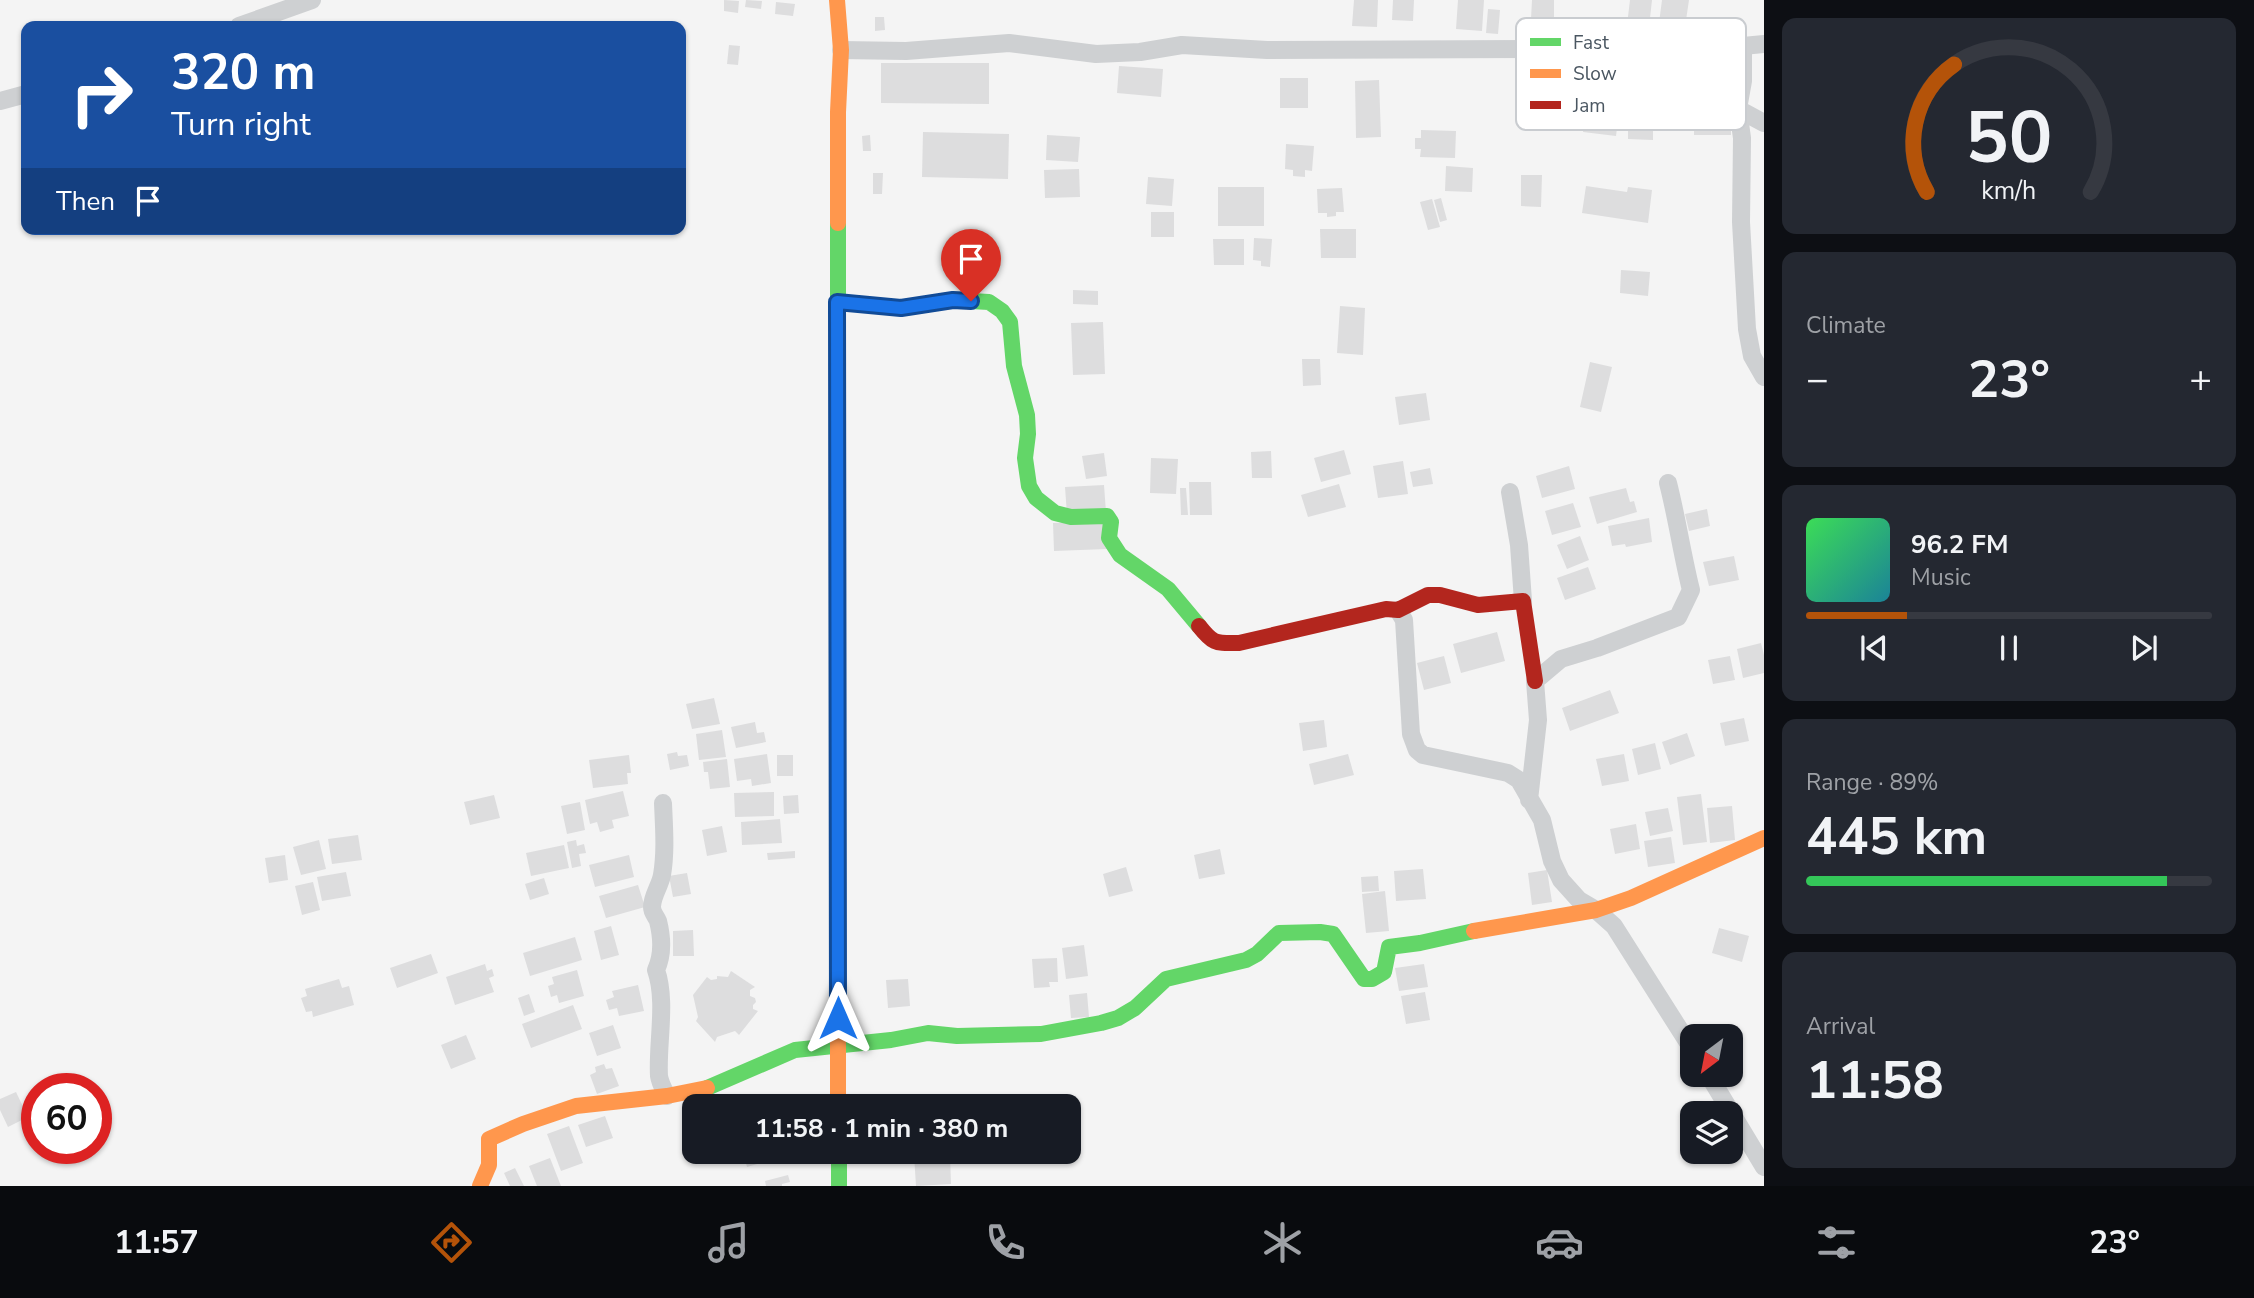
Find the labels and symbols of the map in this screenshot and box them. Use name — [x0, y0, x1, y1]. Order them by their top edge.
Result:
legend — [1516, 18, 1746, 130]
text: Fast — [1573, 30, 1609, 56]
text: Slow — [1573, 61, 1617, 87]
text: Jam — [1572, 93, 1606, 119]
pin — [941, 229, 1001, 301]
position arrow — [801, 981, 875, 1055]
north arrow — [1680, 1024, 1743, 1087]
speed limit sign: 60 — [21, 1073, 112, 1164]

